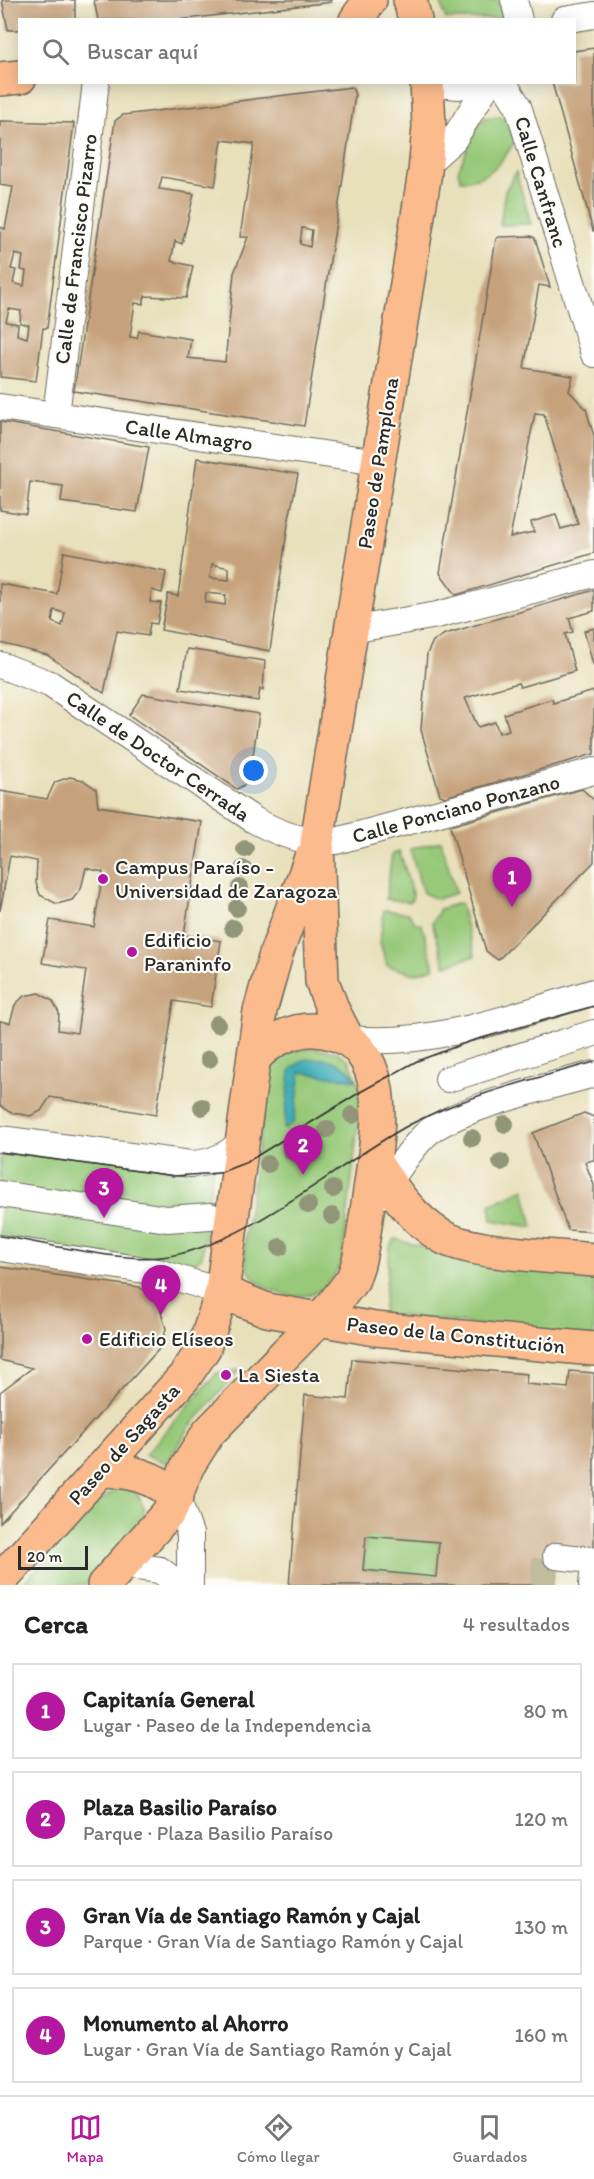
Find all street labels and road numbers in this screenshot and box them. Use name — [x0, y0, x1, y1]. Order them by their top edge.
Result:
street label: Calle Canfranc — [510, 113, 573, 251]
street label: Calle de Francisco Pizarro — [49, 132, 102, 366]
street label: Paseo de Pamplona — [352, 375, 403, 551]
street label: Calle Almagro — [124, 413, 255, 456]
street label: Calle de Doctor Cerrada — [62, 685, 255, 826]
street label: Calle Ponciano Ponzano — [349, 769, 562, 848]
street label: Paseo de la Constitución — [346, 1311, 567, 1358]
street label: Paseo de Sagasta — [63, 1378, 185, 1510]

